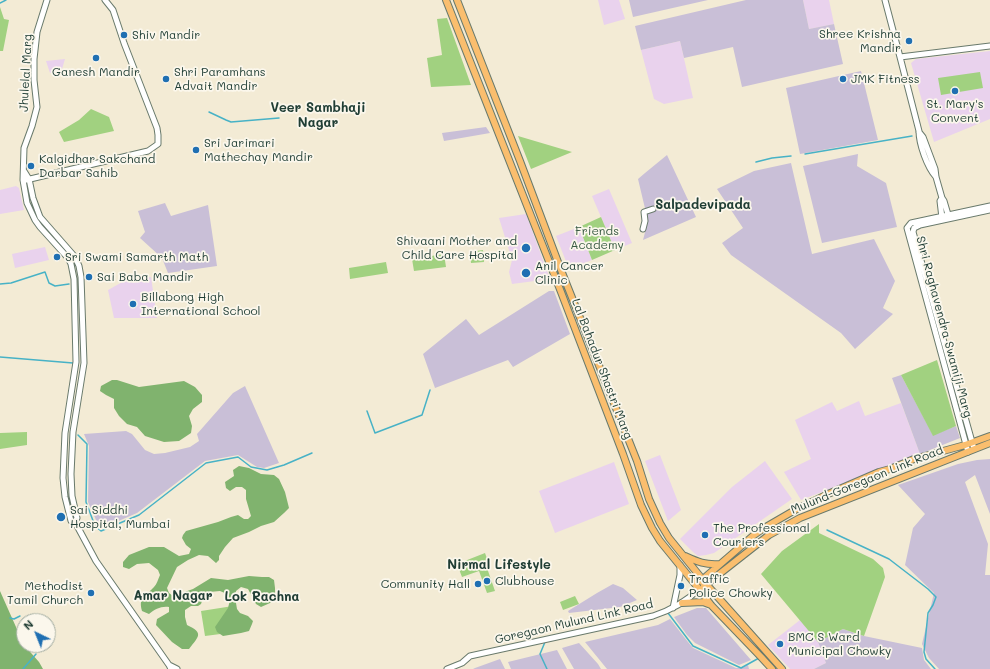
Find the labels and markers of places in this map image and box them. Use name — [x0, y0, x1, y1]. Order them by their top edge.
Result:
place label: Shree Krishna Mandir — [819, 27, 901, 55]
place label: Shiv Mandir — [132, 28, 200, 42]
marker: Shiv Mandir — [119, 30, 129, 40]
marker: Shree Krishna Mandir — [904, 36, 914, 46]
marker: Ganesh Mandir — [91, 53, 101, 63]
place label: Ganesh Mandir — [52, 65, 140, 79]
place label: Shri Paramhans Advait Mandir — [174, 65, 266, 93]
place label: JMK Fitness — [851, 72, 920, 86]
marker: Shri Paramhans Advait Mandir — [161, 74, 171, 84]
marker: JMK Fitness — [838, 74, 848, 84]
marker: St. Mary's Convent — [950, 86, 960, 96]
place label: St. Mary's Convent — [926, 97, 984, 125]
place label: Sri Jarimari Mathechay Mandir — [204, 136, 313, 164]
marker: Sri Jarimari Mathechay Mandir — [191, 145, 201, 155]
place label: Kalgidhar Sakchand Darbar Sahib — [39, 152, 155, 180]
marker: Kalgidhar Sakchand Darbar Sahib — [26, 161, 36, 171]
place label: Shivaani Mother and Child Care Hospital — [397, 234, 517, 262]
marker: Shivaani Mother and Child Care Hospital — [520, 242, 532, 254]
place label: Sri Swami Samarth Math — [65, 250, 208, 264]
marker: Sri Swami Samarth Math — [52, 252, 62, 262]
place label: Anil Cancer Clinic — [535, 259, 604, 287]
marker: Anil Cancer Clinic — [520, 267, 532, 279]
place label: Sai Baba Mandir — [97, 270, 194, 284]
marker: Sai Baba Mandir — [84, 272, 94, 282]
place label: Billabong High International School — [141, 290, 261, 318]
marker: Billabong High International School — [128, 299, 138, 309]
place label: Sai Siddhi Hospital, Mumbai — [70, 503, 170, 531]
marker: Sai Siddhi Hospital, Mumbai — [55, 511, 67, 523]
place label: The Professional Couriers — [713, 521, 810, 549]
marker: The Professional Couriers — [700, 530, 710, 540]
place label: Traffic Police Chowky — [689, 572, 773, 600]
place label: Clubhouse — [495, 574, 554, 588]
marker: Clubhouse — [482, 576, 492, 586]
place label: Community Hall — [381, 577, 470, 591]
place label: Methodist Tamil Church — [7, 579, 83, 607]
marker: Community Hall — [473, 579, 483, 589]
marker: Traffic Police Chowky — [676, 581, 686, 591]
marker: Methodist Tamil Church — [86, 588, 96, 598]
place label: BMC S Ward Municipal Chowky — [788, 630, 891, 658]
marker: BMC S Ward Municipal Chowky — [775, 639, 785, 649]

